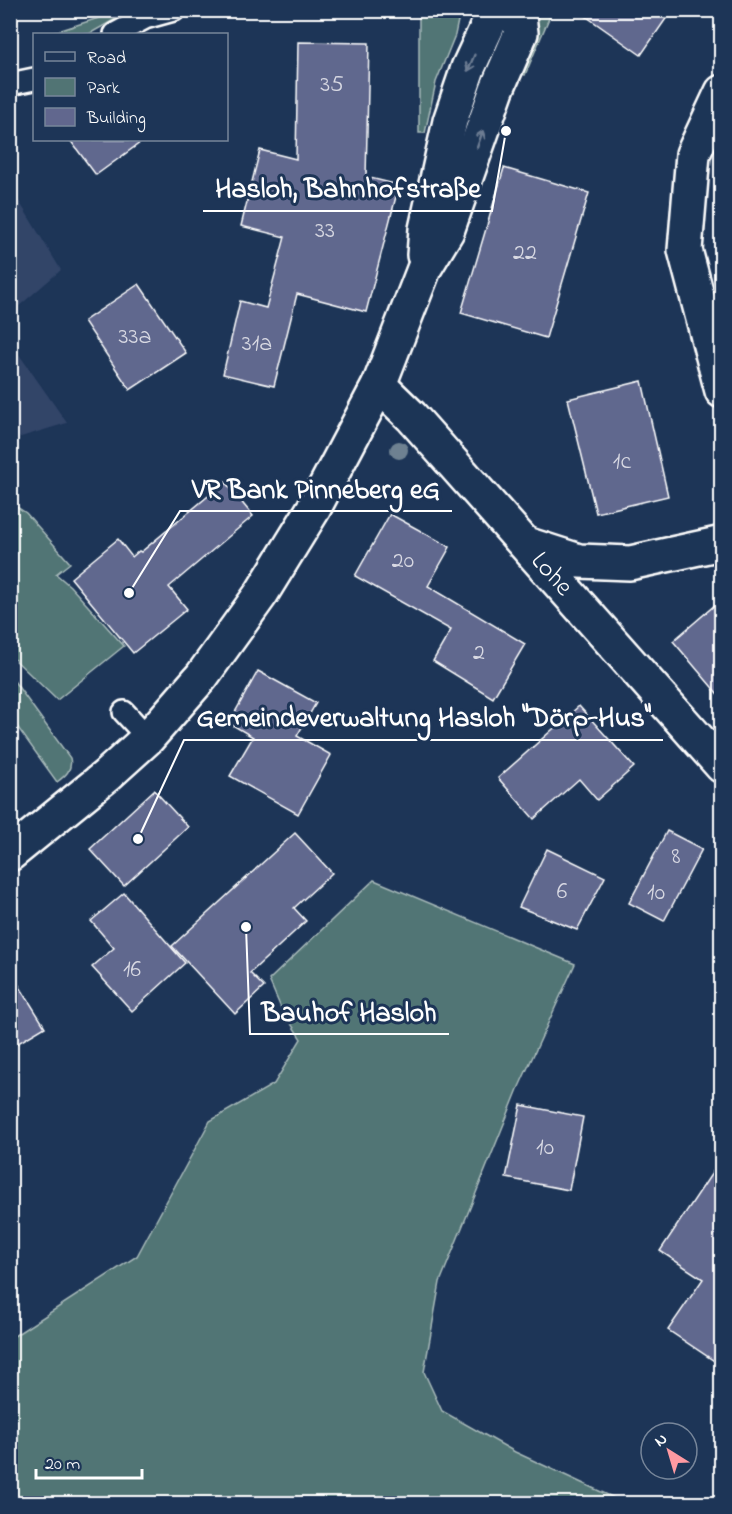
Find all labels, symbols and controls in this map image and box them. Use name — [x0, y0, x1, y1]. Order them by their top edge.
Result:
legend — [33, 33, 228, 141]
text: Road — [87, 46, 126, 72]
one-way arrow — [465, 54, 476, 72]
house number: 35 — [320, 68, 344, 103]
text: Park — [87, 76, 120, 102]
text: Building — [86, 106, 146, 133]
one-way arrow — [476, 130, 487, 149]
callout: Hasloh, Bahnhofstraße — [203, 165, 492, 211]
text: Hasloh, Bahnhofstraße — [215, 170, 482, 211]
house number: 33 — [315, 214, 335, 249]
house number: 22 — [513, 236, 537, 271]
house number: 33a — [119, 320, 151, 355]
house number: 31a — [242, 327, 272, 362]
house number: 1c — [613, 445, 631, 480]
callout: VR Bank Pinneberg eG — [180, 465, 452, 511]
text: VR Bank Pinneberg eG — [191, 471, 440, 513]
street label: Lohe — [521, 543, 583, 606]
house number: 20 — [392, 544, 414, 579]
house number: 2 — [473, 636, 485, 671]
callout: Gemeindeverwaltung Hasloh "Dörp-Hus" — [184, 694, 663, 740]
text: Gemeindeverwaltung Hasloh "Dörp-Hus" — [197, 699, 652, 741]
house number: 8 — [672, 840, 681, 875]
house number: 6 — [557, 875, 568, 910]
house number: 10 — [647, 876, 665, 911]
house number: 16 — [123, 953, 142, 988]
callout: Bauhof Hasloh — [250, 988, 449, 1034]
text: Bauhof Hasloh — [259, 994, 437, 1035]
house number: 10 — [536, 1131, 554, 1166]
north arrow — [639, 1421, 699, 1481]
text: N — [650, 1428, 673, 1453]
scale bar — [36, 1442, 142, 1480]
text: 20 m — [45, 1452, 80, 1478]

